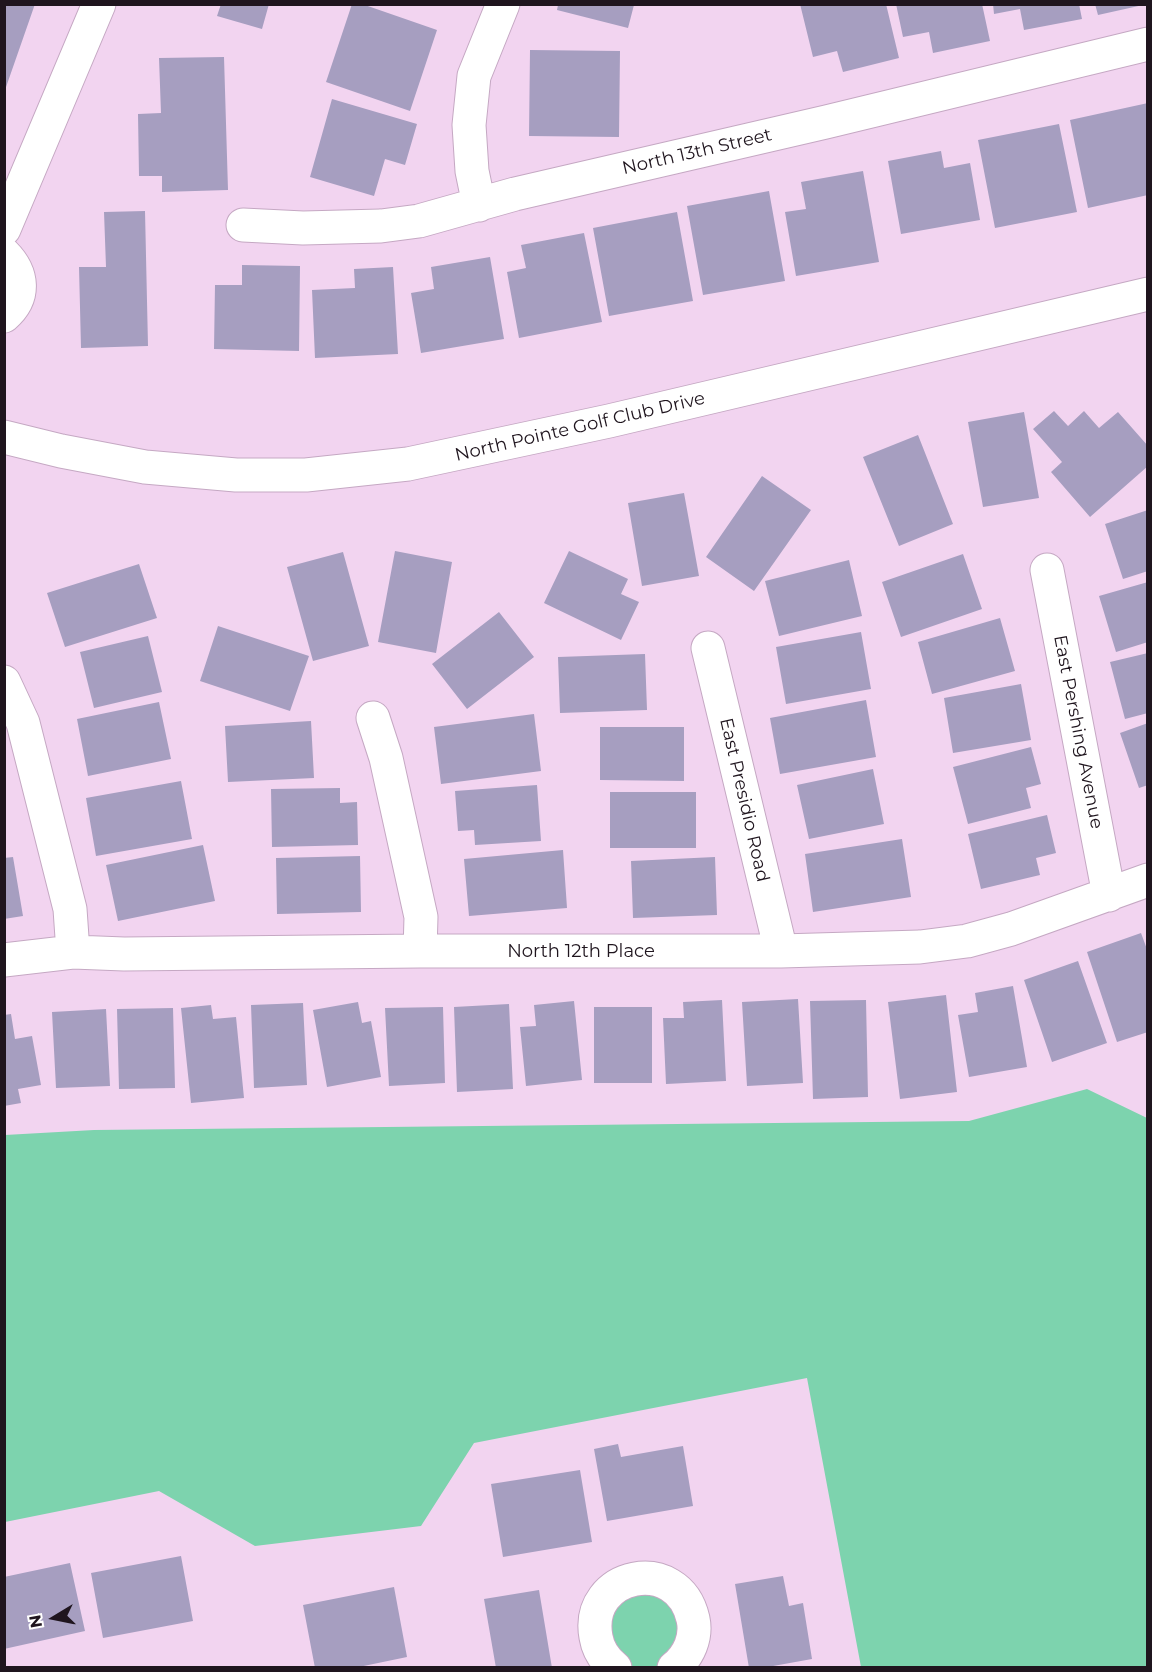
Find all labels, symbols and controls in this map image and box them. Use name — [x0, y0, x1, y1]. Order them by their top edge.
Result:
street label: North 13th Street — [620, 124, 774, 180]
street label: North Pointe Golf Club Drive — [453, 388, 707, 466]
street label: East Pershing Avenue — [1049, 633, 1107, 831]
street label: East Presidio Road — [715, 716, 773, 884]
street label: North 12th Place — [507, 941, 655, 963]
north arrow — [24, 1588, 84, 1648]
text: N — [25, 1613, 46, 1629]

